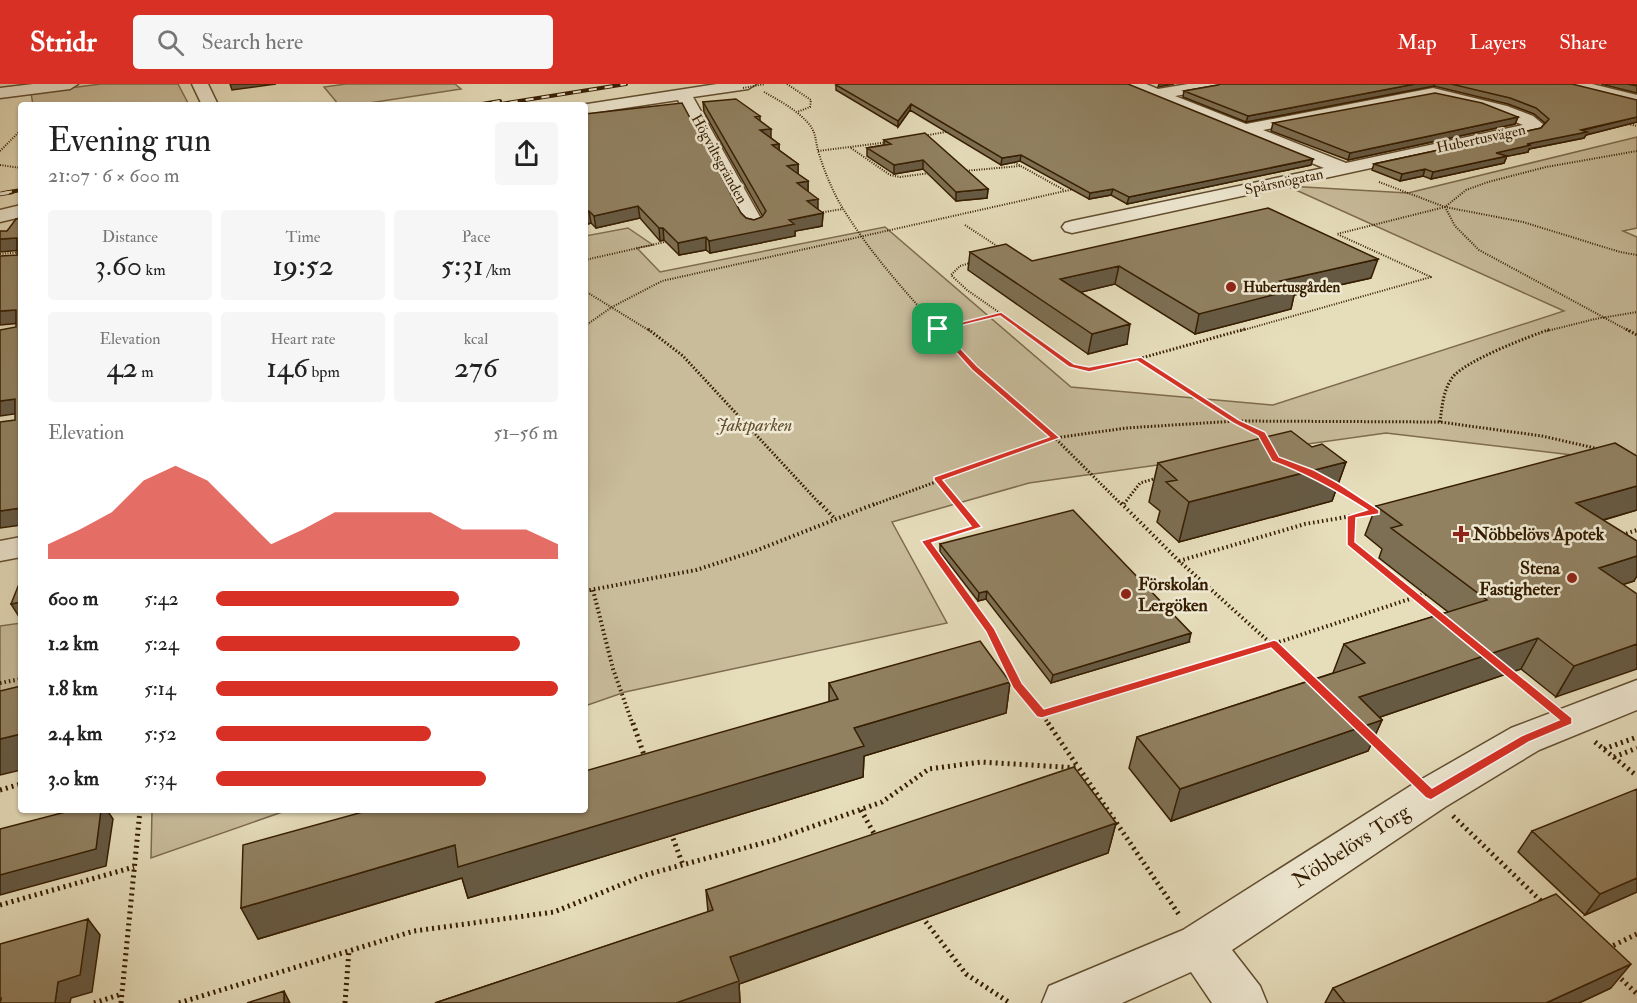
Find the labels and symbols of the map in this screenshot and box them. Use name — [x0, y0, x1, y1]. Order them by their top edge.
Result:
street label: Högviltsgränden — [687, 111, 752, 207]
street label: Hubertusvägen — [1435, 120, 1528, 158]
street label: Spårsnögatan — [1243, 164, 1326, 201]
place label: Hubertusgården — [1243, 278, 1341, 298]
marker: Hubertusgården — [1224, 280, 1238, 294]
pin — [912, 303, 963, 354]
park label: Jaktparken — [716, 414, 792, 437]
place label: Nöbbelövs Apotek — [1472, 523, 1605, 546]
marker: Nöbbelövs Apotek — [1454, 527, 1468, 541]
place label: Stena Fastigheter — [1479, 557, 1561, 601]
marker: Stena Fastigheter — [1565, 571, 1579, 585]
place label: Förskolan Lergöken — [1138, 573, 1209, 617]
marker: Förskolan Lergöken — [1119, 587, 1133, 601]
street label: Nöbbelövs Torg — [1287, 798, 1415, 894]

